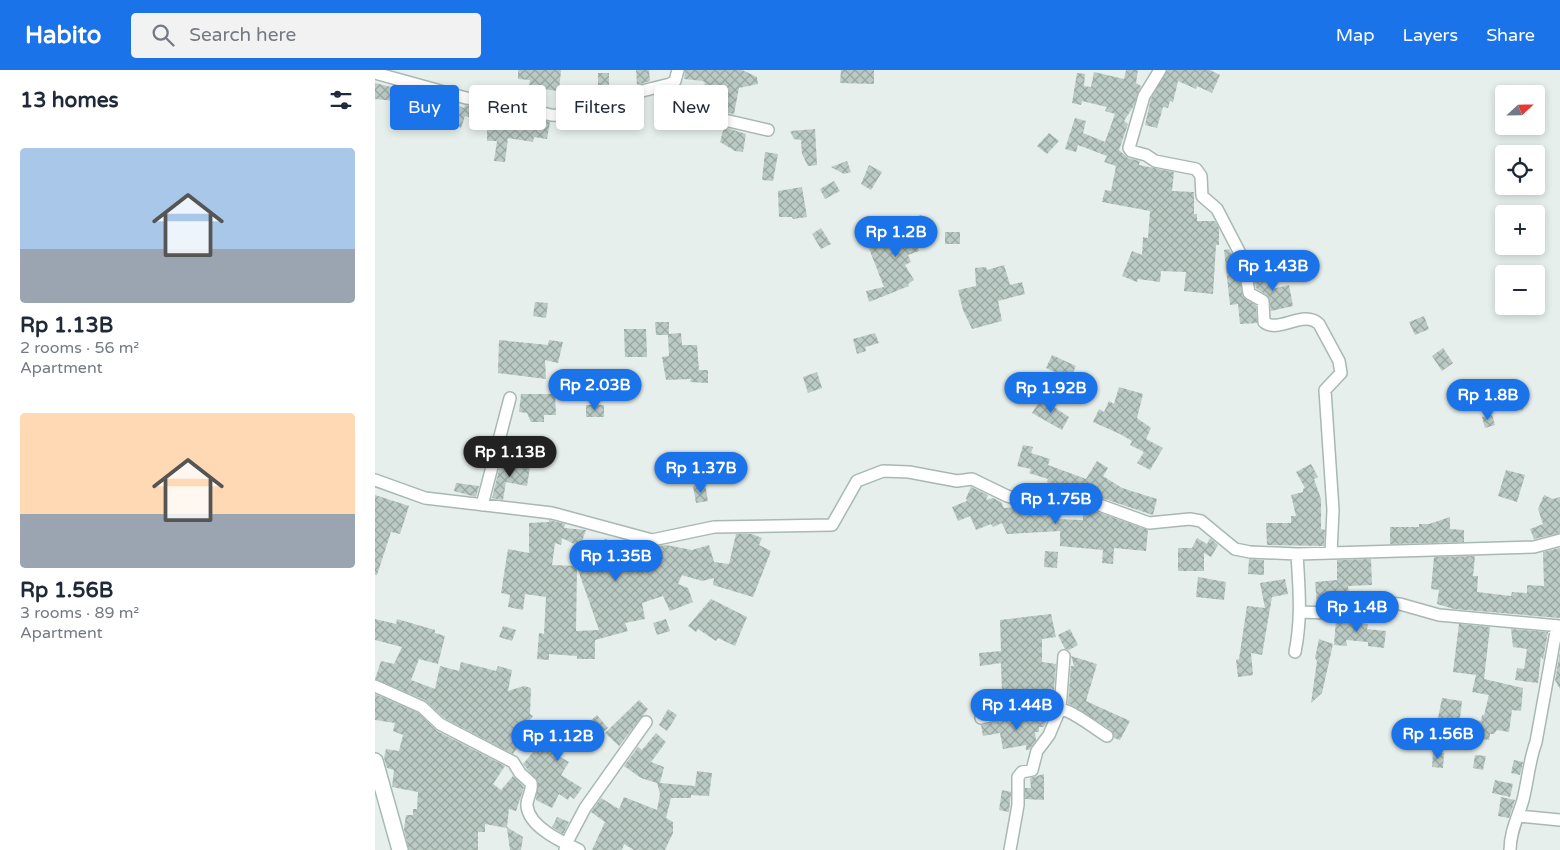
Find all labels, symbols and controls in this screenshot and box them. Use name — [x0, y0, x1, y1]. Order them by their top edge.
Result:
search box — [131, 13, 481, 58]
text: Habito — [25, 21, 101, 50]
icon: search — [149, 21, 177, 49]
text: Search here — [189, 24, 296, 46]
text: Map — [1336, 24, 1375, 46]
text: Layers — [1403, 24, 1458, 46]
text: Share — [1486, 24, 1535, 46]
chip: Buy — [390, 85, 459, 130]
chip: Rent — [469, 85, 546, 130]
chip: Filters — [556, 85, 644, 130]
chip: New — [654, 85, 728, 130]
north arrow — [1495, 85, 1545, 135]
map controls — [1495, 85, 1545, 315]
icon: filters — [327, 86, 355, 114]
text: 13 homes — [20, 88, 119, 113]
button: locate — [1495, 145, 1545, 195]
icon: home — [143, 180, 233, 270]
button: + — [1495, 205, 1545, 255]
pin: Rp 1.2B — [850, 216, 942, 258]
text: Rp 1.2B — [866, 222, 927, 242]
pin: Rp 1.43B — [1221, 250, 1325, 292]
text: Rp 1.43B — [1238, 256, 1308, 276]
button: − — [1495, 265, 1545, 315]
text: Rp 1.13B — [20, 313, 113, 338]
text: 2 rooms · 56 m² — [20, 338, 139, 358]
text: Apartment — [20, 358, 103, 378]
pin: Rp 2.03B — [543, 368, 647, 411]
pin: Rp 1.92B — [999, 372, 1103, 414]
text: Rp 2.03B — [559, 375, 631, 395]
text: Rp 1.92B — [1015, 378, 1087, 398]
pin: Rp 1.8B — [1442, 378, 1534, 421]
text: Rp 1.8B — [1458, 385, 1518, 405]
pin: Rp 1.13B — [458, 436, 562, 478]
text: Rp 1.13B — [474, 442, 546, 462]
icon: home — [143, 445, 233, 535]
pin: Rp 1.37B — [649, 452, 753, 494]
text: Rp 1.37B — [665, 458, 737, 478]
pin: Rp 1.75B — [1004, 482, 1108, 525]
text: Rp 1.75B — [1021, 489, 1091, 509]
pin: Rp 1.35B — [564, 540, 668, 582]
text: Rp 1.35B — [580, 546, 652, 566]
text: Rp 1.56B — [20, 578, 113, 603]
pin: Rp 1.4B — [1311, 590, 1403, 633]
text: Rp 1.4B — [1327, 597, 1387, 617]
text: 3 rooms · 89 m² — [20, 603, 139, 623]
text: Apartment — [20, 623, 103, 643]
pin: Rp 1.44B — [965, 688, 1069, 731]
text: Rp 1.44B — [982, 695, 1052, 715]
pin: Rp 1.56B — [1386, 718, 1490, 760]
pin: Rp 1.12B — [506, 720, 610, 762]
text: Rp 1.56B — [1402, 724, 1474, 744]
text: Rp 1.12B — [522, 726, 594, 746]

